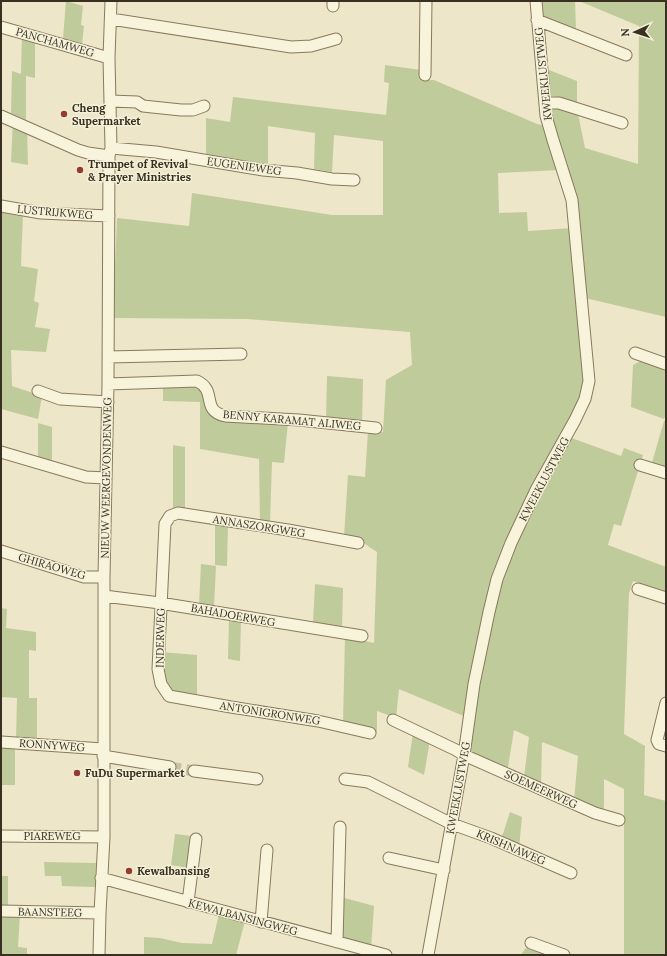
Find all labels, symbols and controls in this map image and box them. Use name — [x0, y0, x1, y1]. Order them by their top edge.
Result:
north arrow — [615, 12, 655, 52]
street label: PANCHAMWEG — [14, 24, 96, 60]
street label: KWEEKLUSTWEG — [531, 26, 555, 121]
text: N — [618, 27, 632, 37]
place label: Cheng Supermarket — [72, 101, 141, 128]
marker: Cheng Supermarket — [59, 109, 69, 119]
street label: EUGENIEWEG — [206, 154, 283, 178]
place label: Trumpet of Revival & Prayer Ministries — [88, 157, 191, 184]
marker: Trumpet of Revival & Prayer Ministries — [75, 165, 85, 175]
street label: LUSTRIJKWEG — [16, 202, 94, 222]
street label: NIEUW WEERGEVONDENWEG — [98, 397, 114, 559]
street label: BENNY KARAMAT ALIWEG — [222, 407, 362, 433]
street label: KWEEKLUSTWEG — [516, 434, 572, 524]
street label: ANNASZORGWEG — [211, 512, 307, 540]
street label: GHIRAOWEG — [17, 550, 88, 582]
street label: BAHADOERWEG — [190, 601, 277, 629]
street label: INDERWEG — [152, 607, 168, 668]
street label: ANTONIGRONWEG — [218, 698, 322, 728]
street label: RONNYWEG — [19, 736, 86, 754]
street label: KWEEKLUSTWEG — [443, 740, 473, 835]
place label: FuDu Supermarket — [85, 766, 185, 780]
street label: SOEMEERWEG — [502, 767, 580, 812]
marker: FuDu Supermarket — [72, 768, 82, 778]
street label: KRISHNAWEG — [474, 826, 548, 868]
street label: PIAREWEG — [23, 829, 81, 843]
place label: Kewalbansing — [137, 864, 211, 878]
marker: Kewalbansing — [124, 866, 134, 876]
street label: KEWALBANSINGWEG — [187, 896, 300, 938]
street label: BAANSTEEG — [18, 904, 83, 920]

